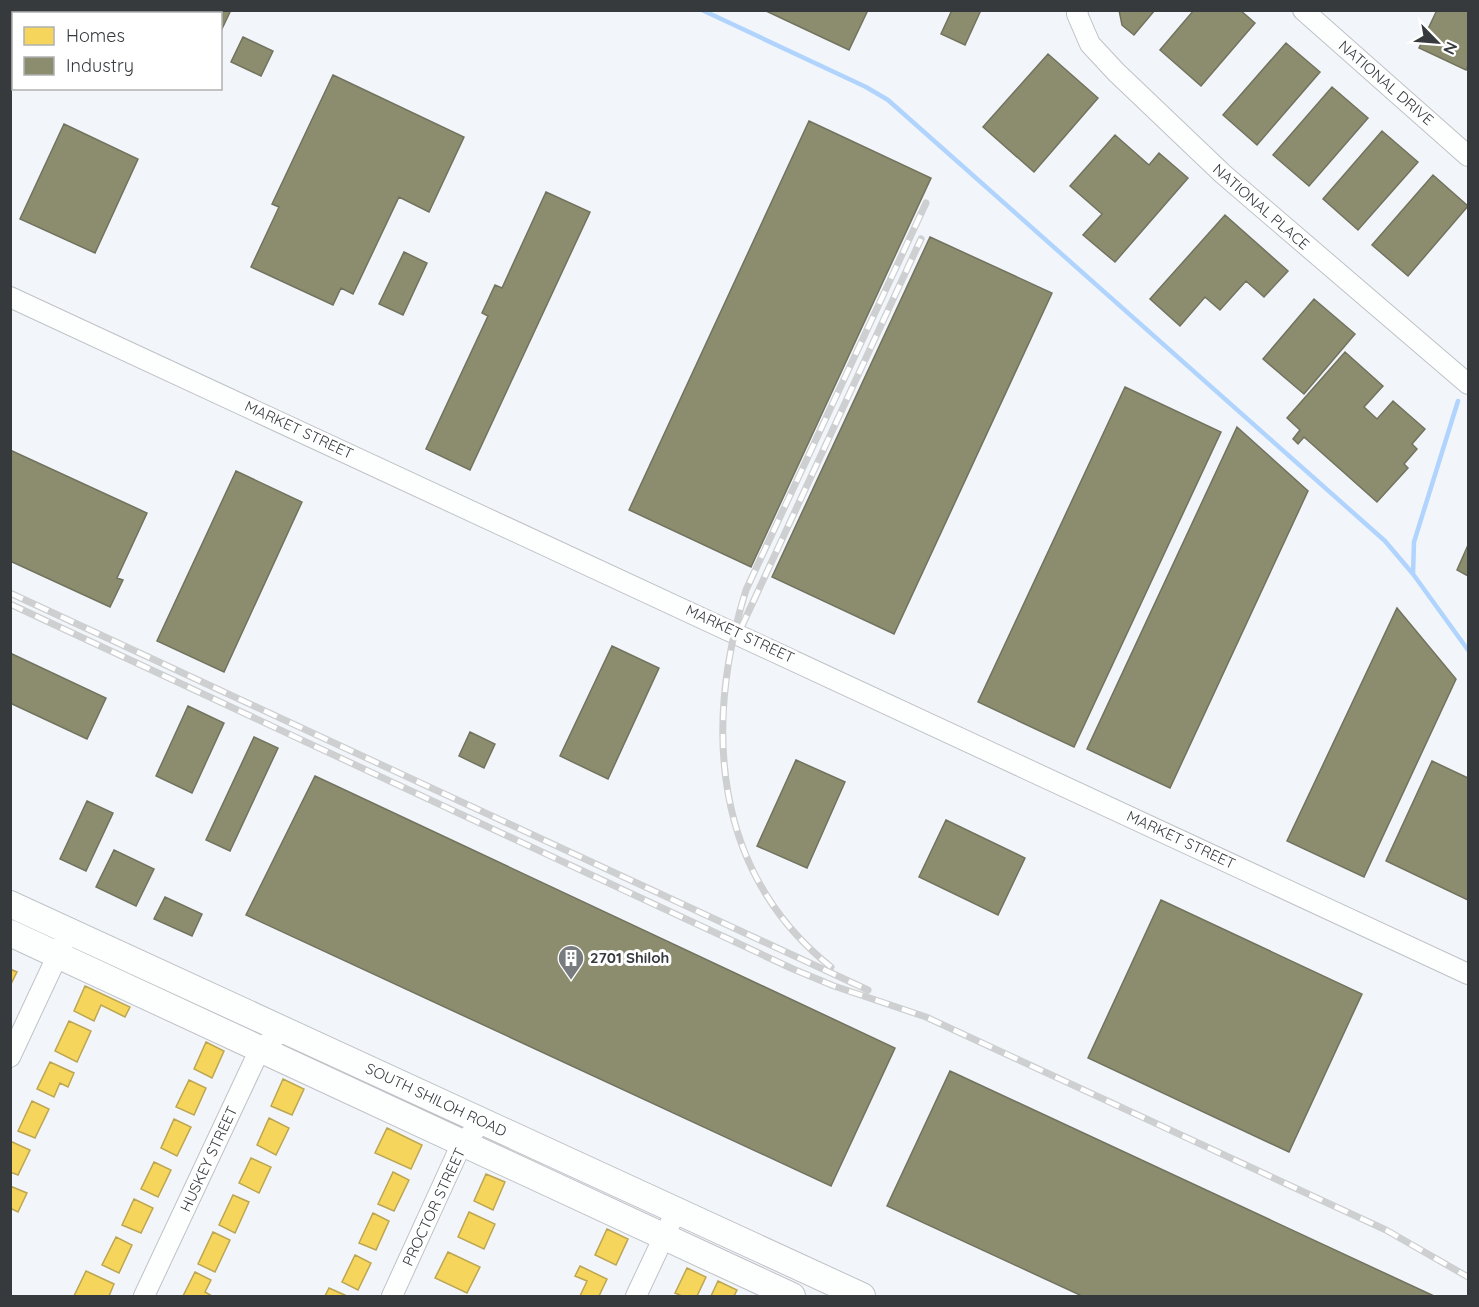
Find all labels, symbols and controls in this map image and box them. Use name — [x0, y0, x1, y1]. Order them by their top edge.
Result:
legend — [12, 12, 222, 90]
north arrow — [1407, 12, 1467, 72]
text: Homes — [66, 24, 125, 47]
street label: NATIONAL DRIVE — [1335, 36, 1438, 129]
text: N — [1439, 39, 1462, 58]
text: Industry — [66, 54, 134, 77]
street label: NATIONAL PLACE — [1209, 160, 1314, 254]
street label: MARKET STREET — [242, 396, 357, 463]
street label: MARKET STREET — [683, 600, 798, 667]
street label: MARKET STREET — [1124, 806, 1239, 873]
building icon: 2701 Shiloh — [556, 943, 586, 981]
place label: 2701 Shiloh — [590, 948, 669, 967]
street label: SOUTH SHILOH ROAD — [363, 1058, 510, 1141]
street label: HUSKEY STREET — [176, 1103, 241, 1215]
street label: PROCTOR STREET — [398, 1145, 469, 1269]

